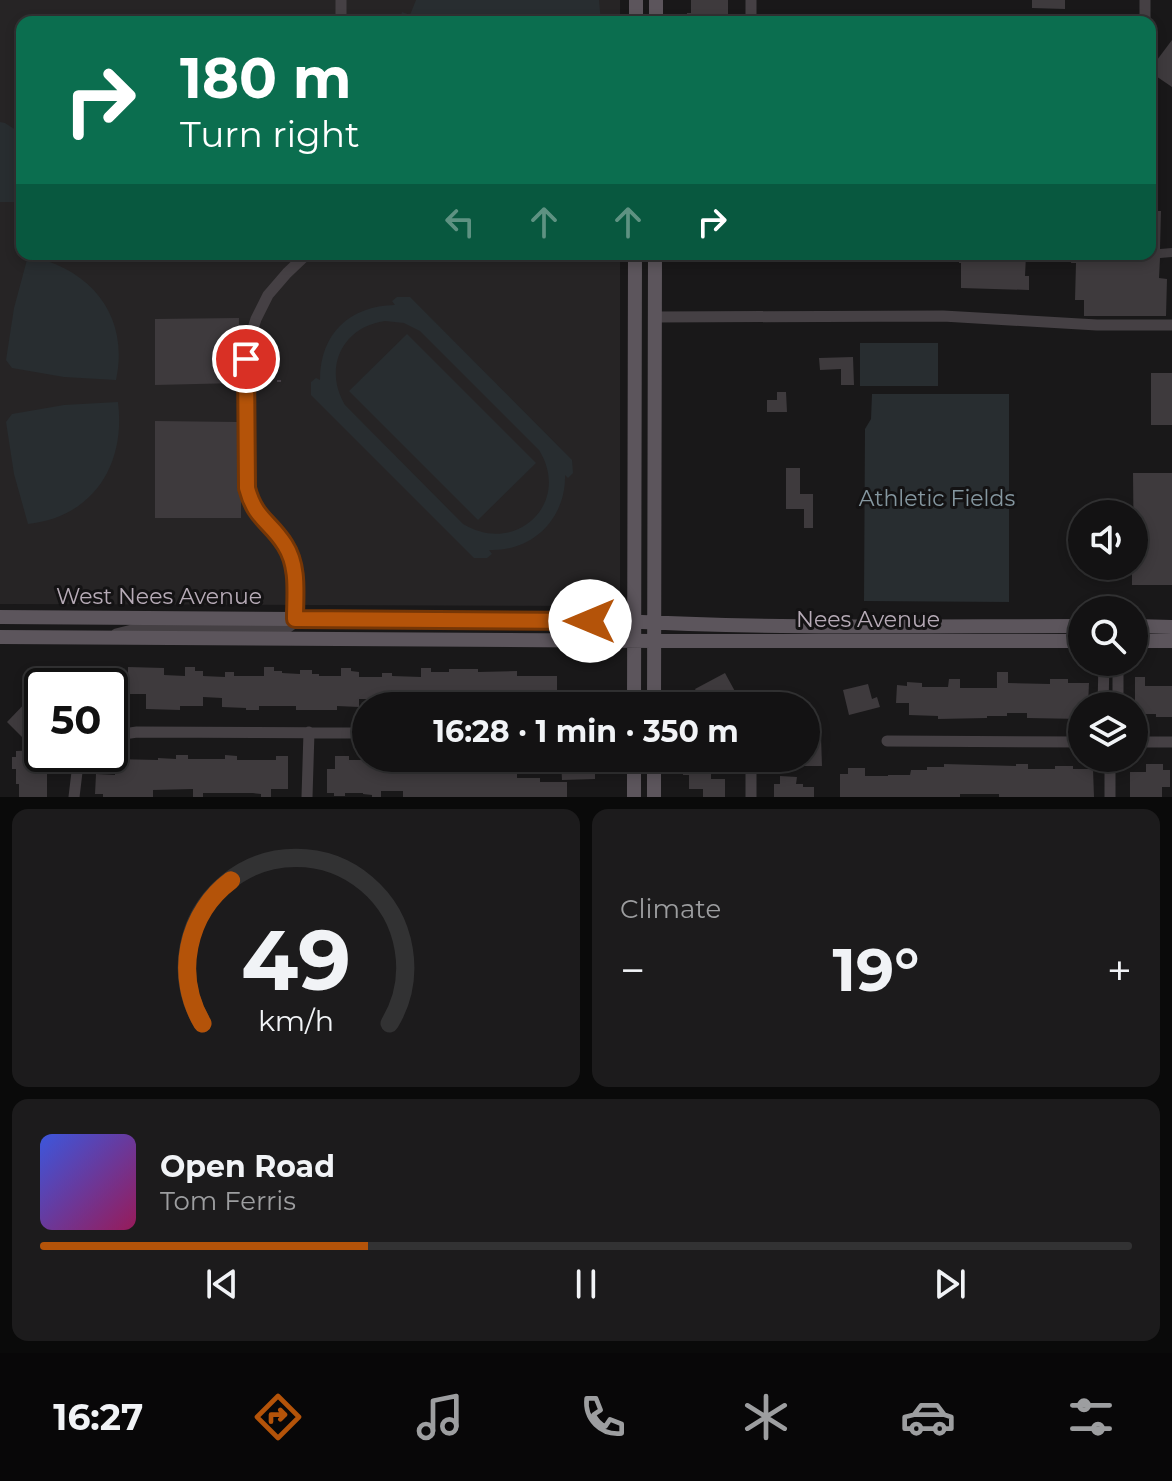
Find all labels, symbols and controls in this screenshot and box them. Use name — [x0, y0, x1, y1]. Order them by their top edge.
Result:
text: 180 m — [180, 44, 352, 112]
icon: right — [48, 48, 152, 152]
text: Turn right — [180, 112, 360, 156]
icon: left — [438, 200, 482, 244]
icon: ahead — [522, 200, 566, 244]
icon: ahead — [606, 200, 650, 244]
icon: right — [690, 200, 734, 244]
pin — [212, 325, 280, 393]
icon: arrive — [224, 337, 268, 381]
park label: Athletic Fields — [859, 485, 1015, 512]
map controls — [1068, 500, 1148, 772]
button: sound — [1068, 500, 1148, 580]
position arrow — [548, 579, 632, 663]
street label: West Nees Avenue — [56, 583, 262, 610]
button: search — [1068, 596, 1148, 676]
street label: Nees Avenue — [796, 606, 940, 633]
speed limit sign: 50 — [24, 668, 128, 772]
button: layers — [1068, 692, 1148, 772]
text: 16:28 · 1 min · 350 m — [433, 713, 739, 750]
text: Climate — [620, 893, 721, 925]
text: 49 — [241, 909, 351, 1011]
text: 19° — [833, 933, 919, 1006]
text: − — [620, 943, 645, 997]
text: + — [1107, 943, 1132, 997]
text: km/h — [258, 1003, 334, 1038]
text: Open Road — [160, 1148, 335, 1185]
text: Tom Ferris — [160, 1185, 296, 1217]
icon: previous — [200, 1262, 244, 1306]
icon: pause — [564, 1262, 608, 1306]
icon: next — [928, 1262, 972, 1306]
icon: directions — [250, 1389, 306, 1445]
icon: music — [412, 1389, 468, 1445]
icon: phone — [575, 1389, 631, 1445]
icon: climate — [738, 1389, 794, 1445]
icon: car — [900, 1389, 956, 1445]
icon: filters — [1063, 1389, 1119, 1445]
text: 16:27 — [53, 1395, 143, 1439]

